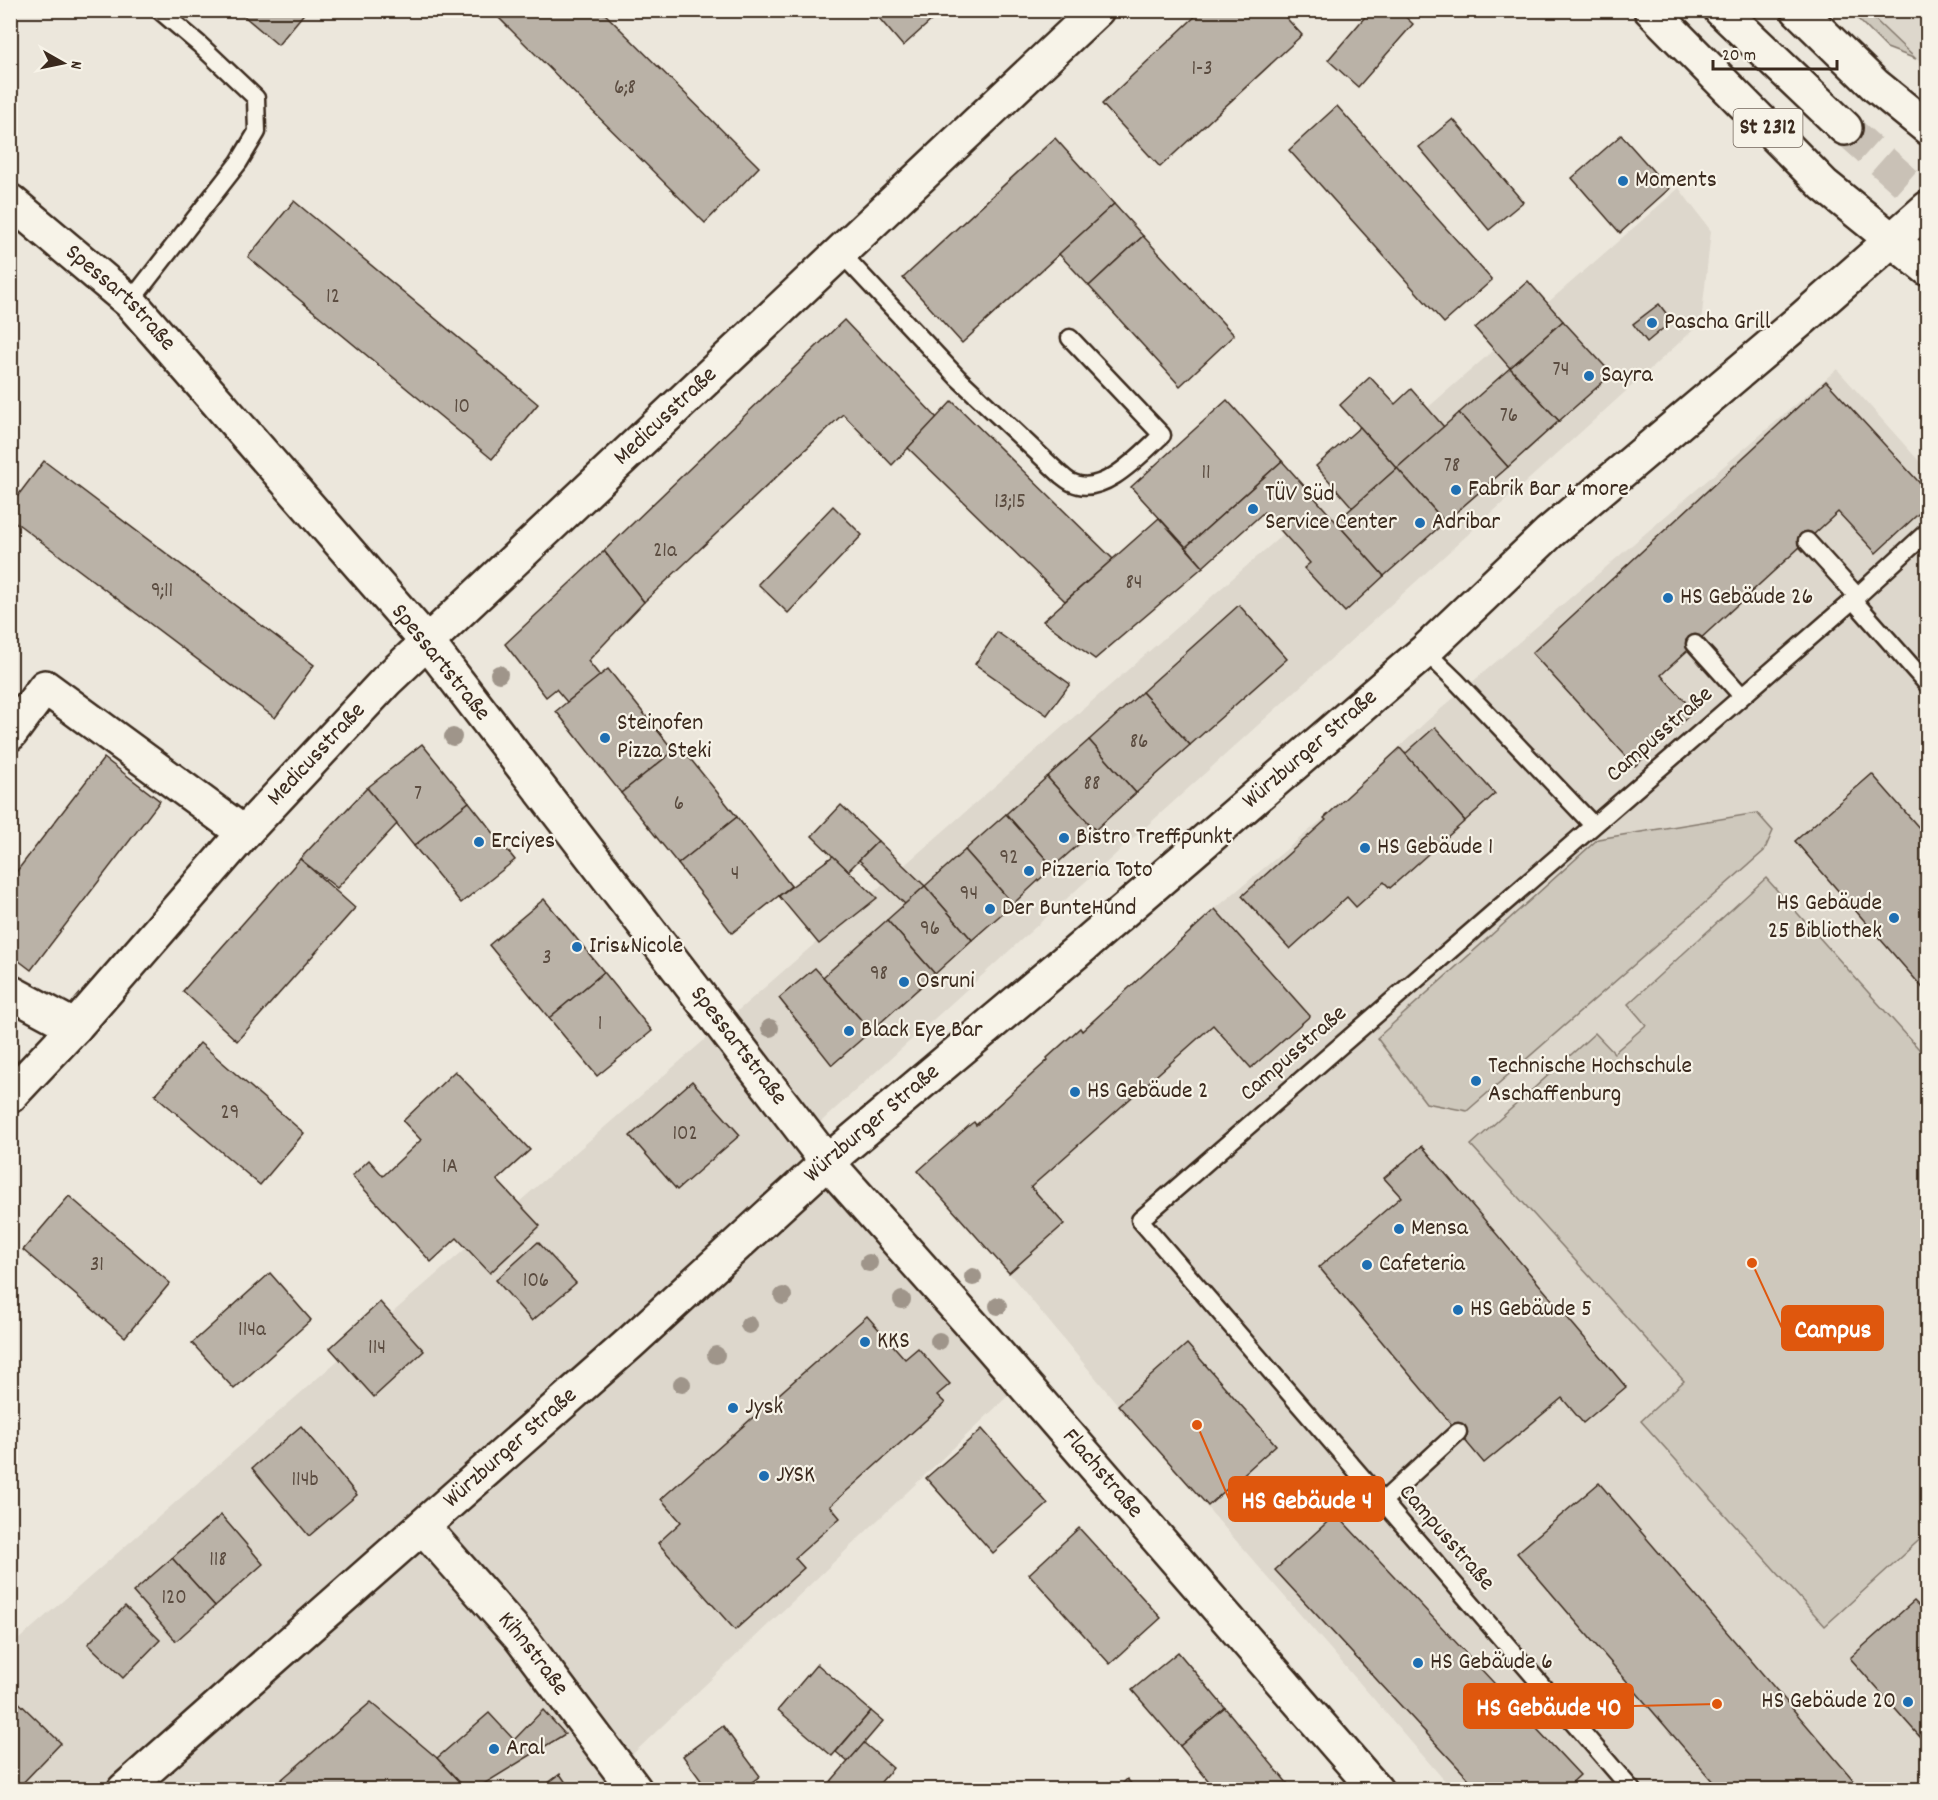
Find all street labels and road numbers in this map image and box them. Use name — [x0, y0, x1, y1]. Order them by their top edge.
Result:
road number: St 2312 — [1734, 109, 1802, 147]
street label: Spessartstraße — [57, 237, 183, 359]
street label: Medicusstraße — [606, 359, 725, 474]
street label: Spessartstraße — [382, 597, 498, 729]
street label: Campusstraße — [1599, 679, 1721, 791]
street label: Würzburger Straße — [1235, 682, 1386, 818]
street label: Medicusstraße — [260, 695, 374, 815]
street label: Spessartstraße — [681, 979, 795, 1113]
street label: Campusstraße — [1233, 998, 1355, 1110]
street label: Würzburger Straße — [797, 1056, 948, 1192]
street label: Würzburger Straße — [436, 1380, 585, 1517]
street label: Flachstraße — [1053, 1422, 1151, 1527]
street label: Campusstraße — [1390, 1477, 1502, 1599]
street label: Kihnstraße — [489, 1605, 576, 1704]

